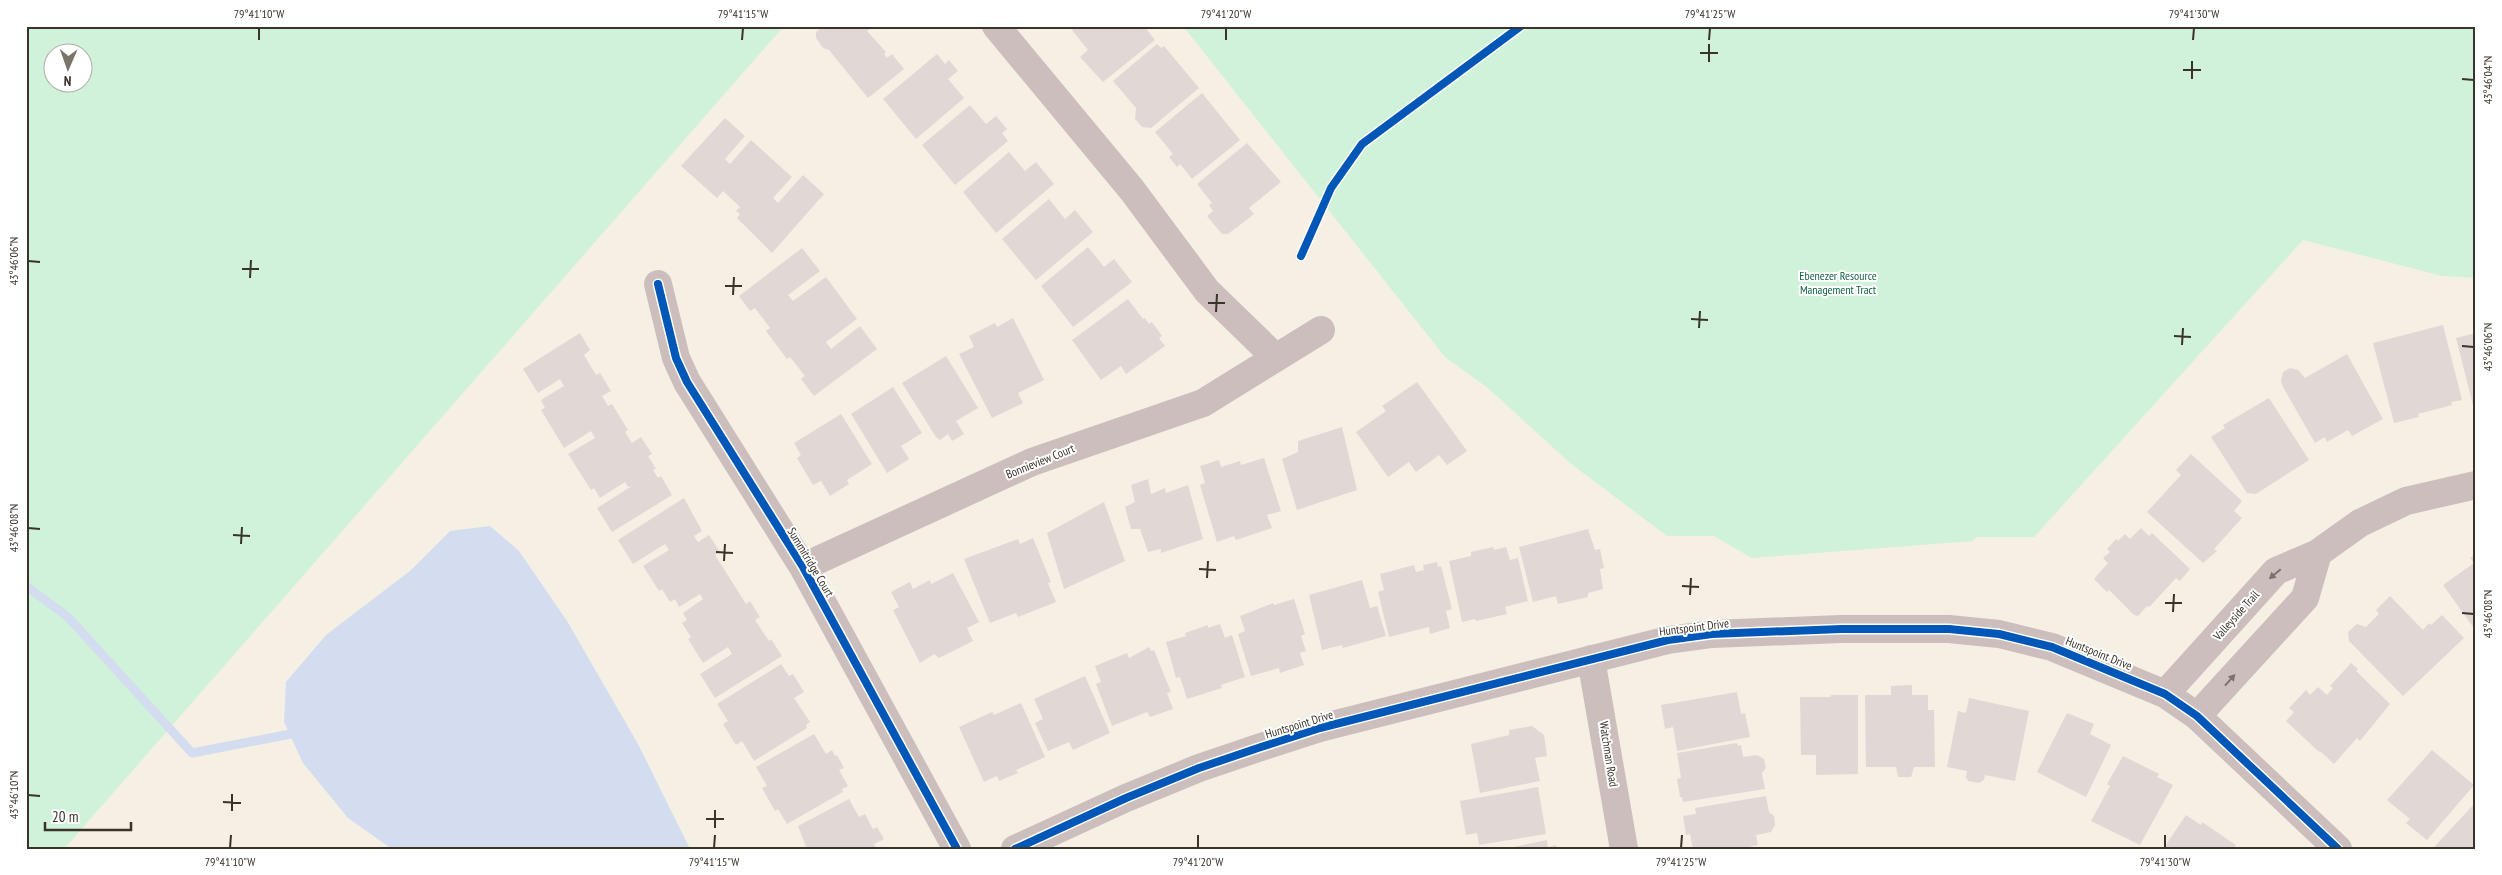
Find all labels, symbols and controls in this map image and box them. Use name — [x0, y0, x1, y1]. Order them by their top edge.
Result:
text: 79°41'10"W — [234, 6, 284, 21]
text: 79°41'15"W — [718, 6, 768, 21]
text: 79°41'20"W — [1201, 6, 1251, 21]
text: 79°41'25"W — [1685, 6, 1735, 21]
text: 79°41'30"W — [2169, 6, 2219, 21]
north arrow — [42, 42, 92, 92]
text: 43°46'04"N — [2480, 56, 2495, 104]
text: N — [63, 72, 72, 90]
text: 43°46'06"N — [6, 237, 21, 285]
park label: Ebenezer Resource Management Tract — [1799, 268, 1877, 297]
text: 43°46'06"N — [2480, 323, 2495, 371]
street label: Bonnieview Court — [1003, 440, 1077, 482]
text: 43°46'08"N — [6, 504, 21, 552]
street label: Summitridge Court — [784, 525, 838, 600]
one-way arrow — [2268, 569, 2281, 580]
street label: Valleyside Trail — [2209, 587, 2262, 644]
text: 43°46'08"N — [2480, 590, 2495, 638]
street label: Huntspoint Drive — [1658, 615, 1730, 639]
street label: Huntspoint Drive — [2064, 633, 2134, 673]
one-way arrow — [2224, 674, 2236, 686]
street label: Huntspoint Drive — [1263, 707, 1335, 741]
street label: Watchman Road — [1596, 720, 1622, 788]
text: 43°46'10"N — [6, 771, 21, 819]
scale bar — [45, 800, 131, 832]
text: 20 m — [52, 807, 78, 826]
text: 79°41'10"W — [205, 854, 255, 869]
text: 79°41'15"W — [689, 854, 739, 869]
text: 79°41'20"W — [1173, 854, 1223, 869]
text: 79°41'25"W — [1656, 854, 1706, 869]
text: 79°41'30"W — [2140, 854, 2190, 869]

